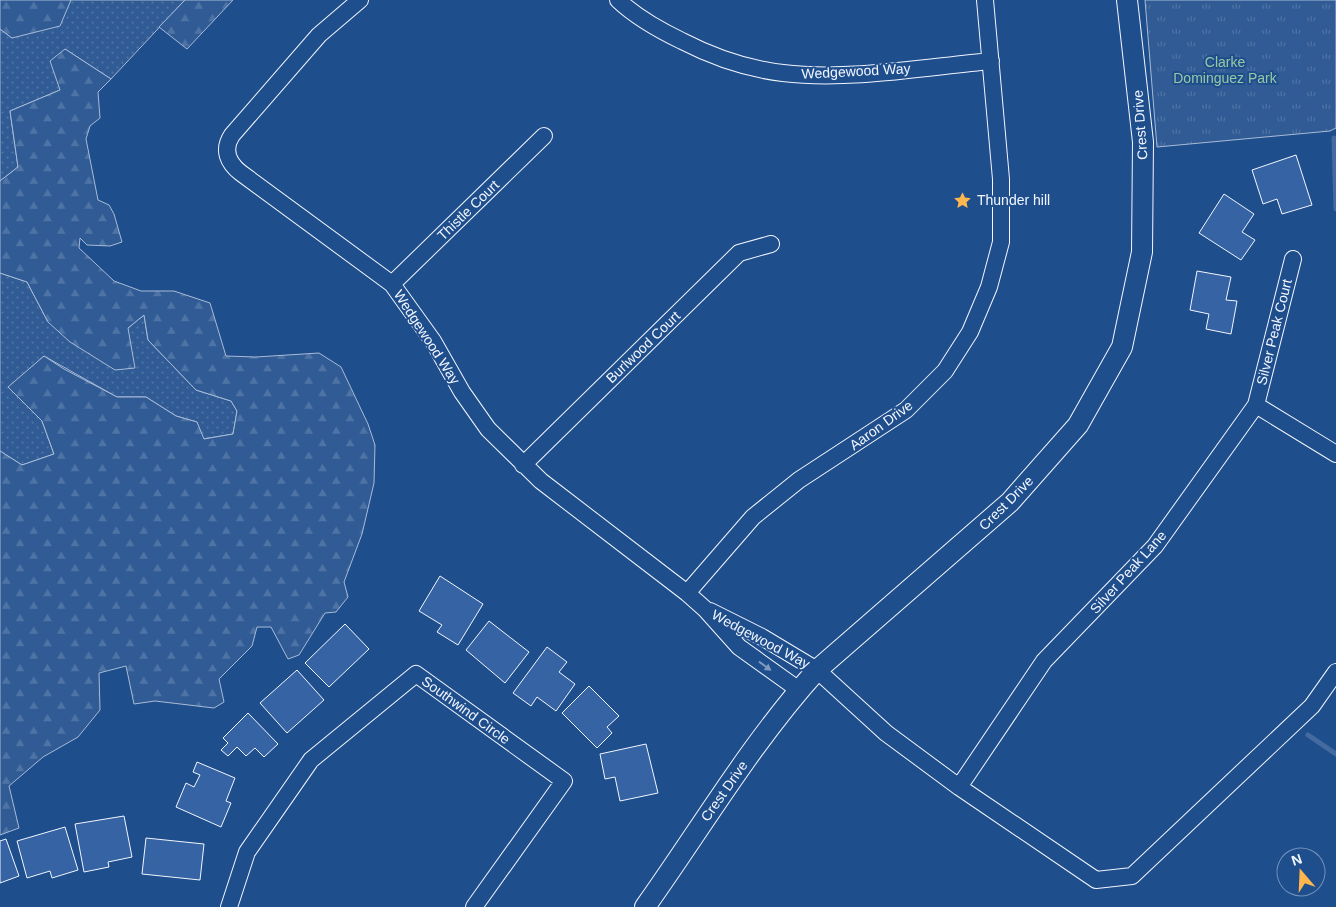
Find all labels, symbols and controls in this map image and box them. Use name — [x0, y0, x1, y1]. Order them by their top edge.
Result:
park label: Clarke Dominguez Park — [1173, 54, 1278, 86]
street label: Wedgewood Way — [801, 60, 911, 82]
street label: Crest Drive — [1130, 89, 1150, 160]
street label: Thistle Court — [434, 177, 502, 243]
place icon: Thunder hill — [953, 190, 973, 210]
place label: Thunder hill — [977, 192, 1050, 208]
street label: Silver Peak Court — [1253, 277, 1295, 387]
street label: Wedgewood Way — [391, 287, 463, 387]
street label: Burlwood Court — [603, 308, 683, 386]
street label: Aaron Drive — [846, 397, 916, 453]
street label: Crest Drive — [976, 472, 1037, 533]
street label: Silver Peak Lane — [1087, 527, 1169, 617]
street label: Wedgewood Way — [709, 606, 813, 672]
one-way arrow — [758, 661, 772, 671]
street label: Southwind Circle — [419, 673, 513, 747]
street label: Crest Drive — [697, 758, 751, 824]
north arrow — [1276, 847, 1326, 897]
text: N — [1289, 850, 1304, 869]

